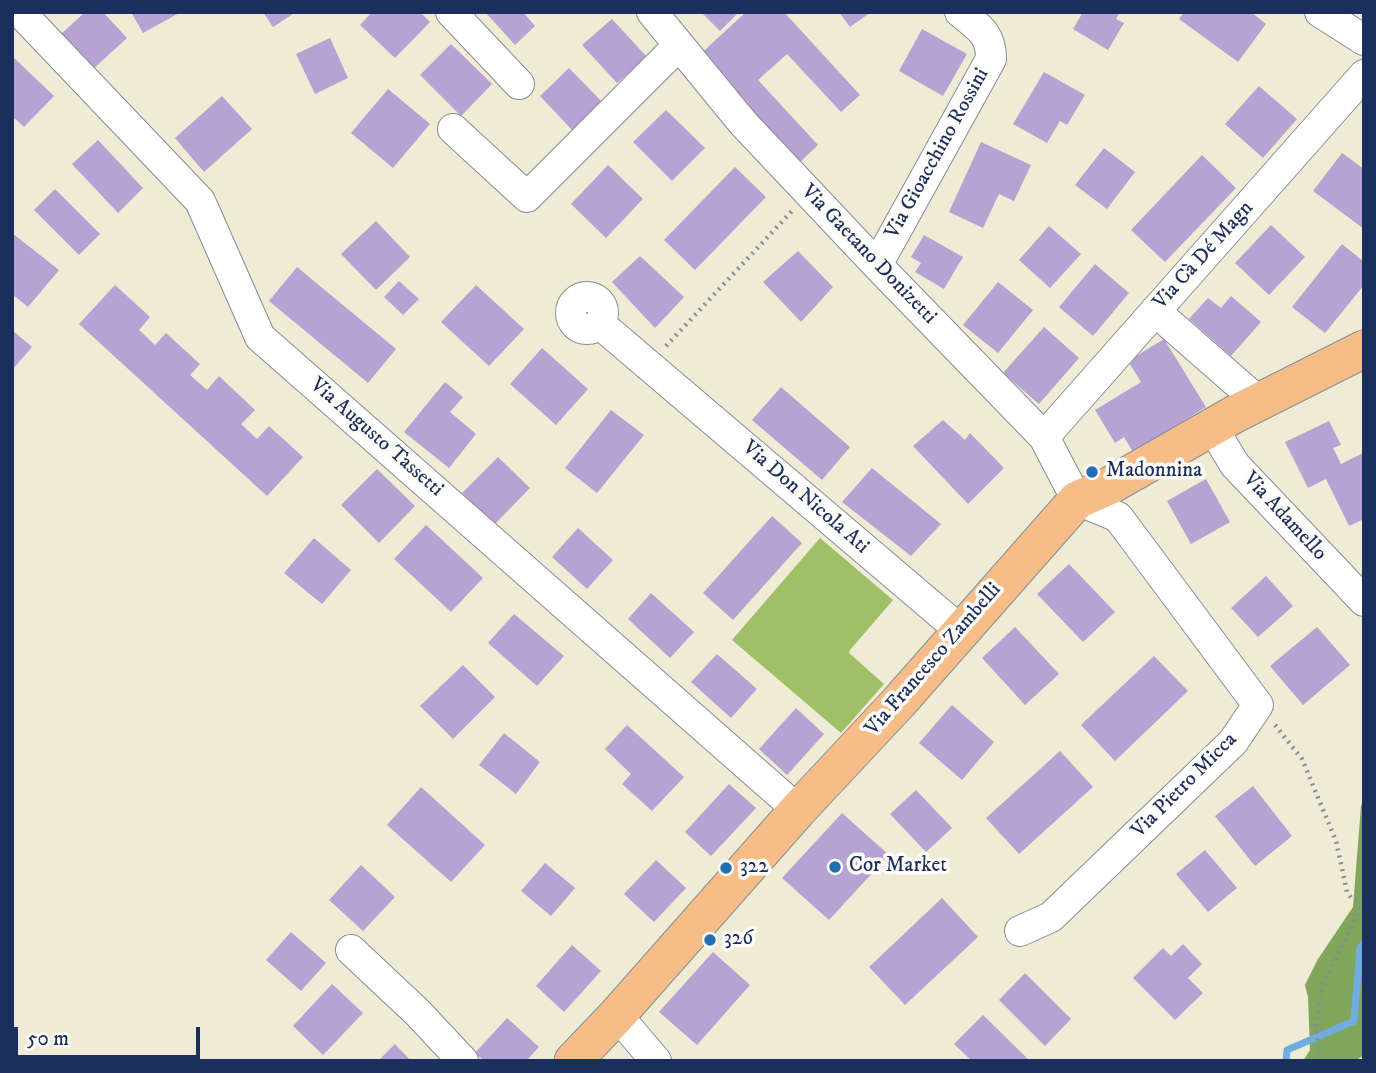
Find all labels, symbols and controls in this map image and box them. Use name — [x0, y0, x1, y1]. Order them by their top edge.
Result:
street label: Via Gioacchino Rossini — [881, 64, 995, 244]
street label: Via Gaetano Donizetti — [795, 180, 941, 330]
street label: Via Cà Dé Magn — [1149, 196, 1259, 316]
street label: Via Augusto Tassetti — [304, 373, 448, 503]
street label: Via Don Nicola Ati — [736, 436, 874, 560]
place label: Madonnina — [1106, 459, 1202, 485]
marker: Madonnina — [1084, 464, 1100, 480]
street label: Via Adamello — [1237, 467, 1331, 567]
street label: Via Francesco Zambelli — [861, 578, 1007, 742]
street label: Via Pietro Micca — [1127, 728, 1243, 844]
place label: Cor Market — [849, 854, 947, 880]
place label: 322 — [740, 855, 768, 881]
marker: Cor Market — [827, 859, 843, 875]
marker: 322 — [718, 860, 734, 876]
place label: 326 — [724, 927, 753, 953]
marker: 326 — [702, 932, 718, 948]
scale bar — [18, 1014, 203, 1058]
text: 50 m — [27, 1026, 69, 1052]

